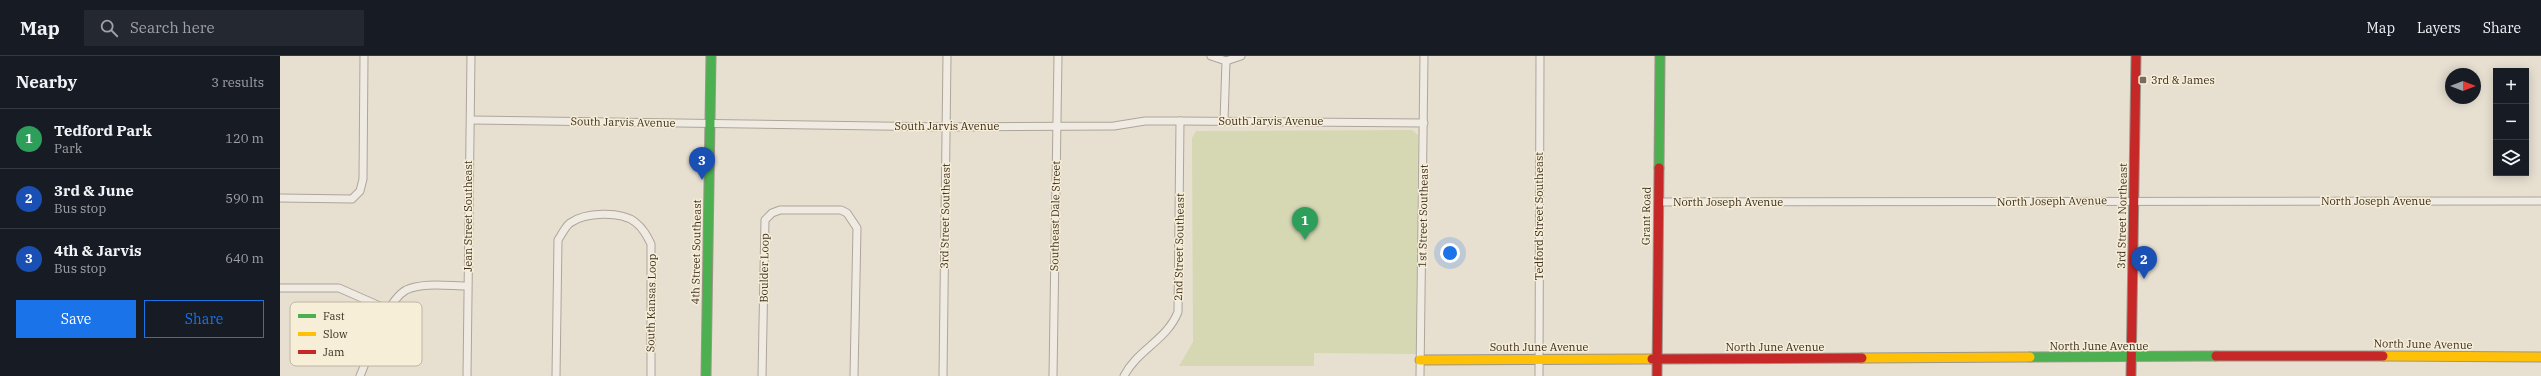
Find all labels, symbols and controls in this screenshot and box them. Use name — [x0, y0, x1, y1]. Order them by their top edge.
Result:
search box — [84, 10, 364, 46]
text: Map — [20, 16, 60, 40]
icon: search — [98, 17, 120, 39]
text: Search here — [130, 18, 214, 37]
text: Map — [2367, 19, 2395, 37]
text: Layers — [2417, 19, 2461, 37]
text: Share — [2483, 19, 2521, 37]
north arrow — [2445, 68, 2481, 104]
map controls — [2493, 68, 2529, 176]
button: + — [2493, 68, 2529, 104]
text: Nearby — [16, 71, 77, 93]
place label: 3rd & James — [2151, 73, 2215, 87]
text: 3 results — [211, 74, 264, 91]
marker: 3rd & James — [2138, 75, 2148, 85]
button: − — [2493, 104, 2529, 140]
street label: South Jarvis Avenue — [570, 114, 676, 130]
street label: South Jarvis Avenue — [1219, 114, 1324, 128]
street label: South Jarvis Avenue — [895, 119, 1000, 133]
text: Tedford Park — [54, 121, 152, 140]
text: 1 — [25, 130, 33, 147]
text: 120 m — [225, 130, 264, 147]
text: Park — [54, 140, 82, 157]
button: layers — [2493, 140, 2529, 176]
pin: 3 — [689, 147, 715, 180]
street label: Tedford Street Southeast — [1532, 152, 1546, 280]
street label: Jean Street Southeast — [461, 160, 475, 272]
street label: Southeast Dale Street — [1047, 161, 1063, 271]
street label: 3rd Street Southeast — [937, 163, 953, 269]
street label: 3rd Street Northeast — [2114, 163, 2130, 269]
street label: 1st Street Southeast — [1415, 164, 1431, 268]
text: 3rd & June — [54, 181, 134, 200]
street label: Grant Road — [1638, 186, 1654, 245]
text: 2 — [25, 190, 33, 207]
text: 590 m — [225, 190, 264, 207]
street label: 2nd Street Southeast — [1171, 193, 1187, 301]
street label: North Joseph Avenue — [1997, 193, 2107, 209]
street label: North Joseph Avenue — [2321, 194, 2431, 208]
street label: North Joseph Avenue — [1673, 195, 1783, 209]
street label: 4th Street Southeast — [688, 199, 704, 304]
text: Bus stop — [54, 200, 106, 217]
pin: 1 — [1292, 207, 1318, 240]
street label: Boulder Loop — [756, 233, 772, 303]
text: 4th & Jarvis — [54, 241, 142, 260]
your location — [1440, 243, 1460, 263]
pin: 2 — [2131, 246, 2157, 279]
text: 3 — [25, 250, 33, 267]
text: 640 m — [225, 250, 264, 267]
street label: South Kansas Loop — [643, 253, 659, 352]
text: Bus stop — [54, 260, 106, 277]
button: Save — [16, 300, 136, 338]
button: Share — [144, 300, 264, 338]
legend — [290, 302, 422, 366]
text: Fast — [323, 309, 345, 323]
text: Slow — [323, 327, 348, 341]
street label: North June Avenue — [2373, 336, 2473, 352]
street label: North June Avenue — [2050, 339, 2149, 353]
street label: South June Avenue — [1490, 340, 1588, 354]
street label: North June Avenue — [1726, 340, 1825, 354]
text: Jam — [323, 345, 345, 359]

